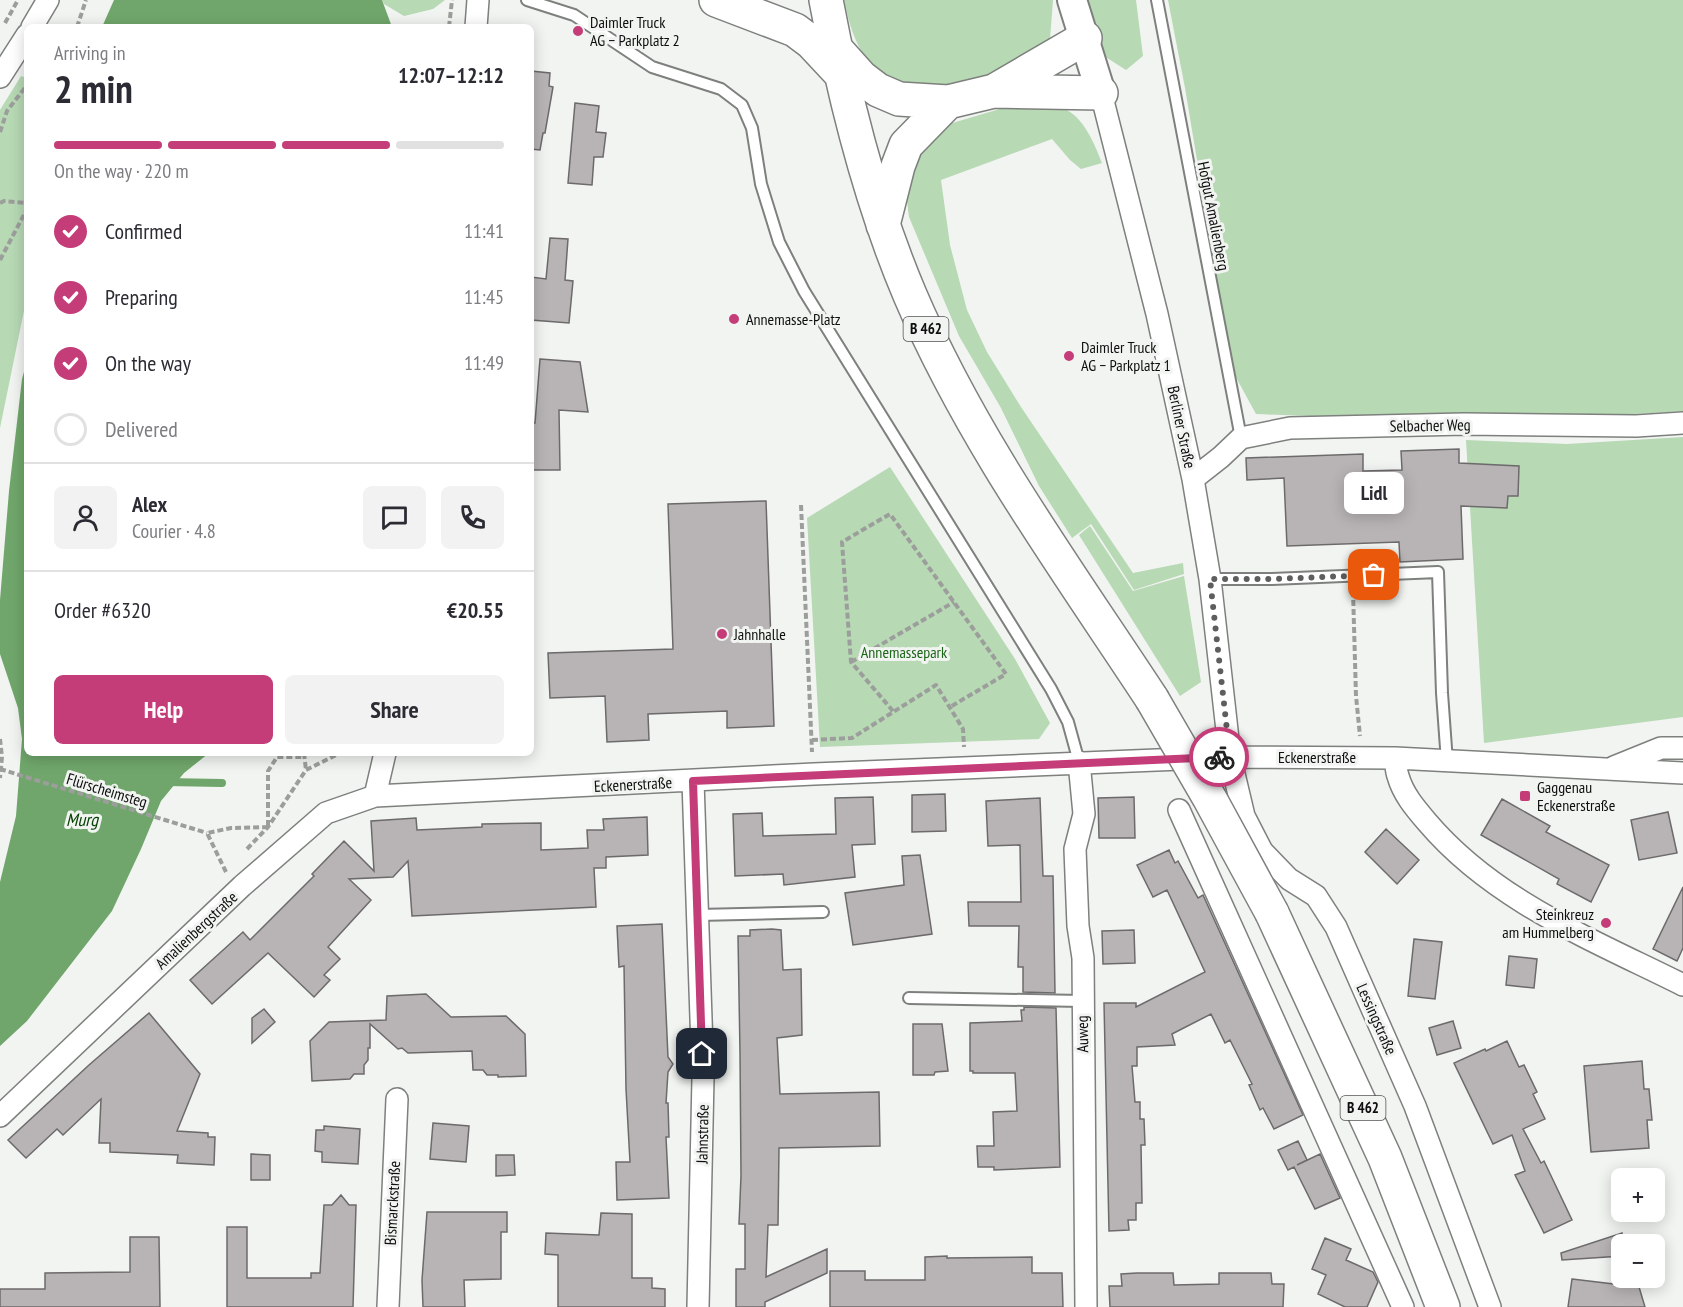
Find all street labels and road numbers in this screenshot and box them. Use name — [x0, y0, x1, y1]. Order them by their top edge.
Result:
street label: Hofgut Amalienberg — [1194, 160, 1234, 272]
road number: B 462 — [904, 317, 948, 341]
street label: Berliner Straße — [1164, 384, 1200, 470]
street label: Selbacher Weg — [1389, 414, 1471, 436]
street label: Eckenerstraße — [1278, 747, 1356, 767]
street label: Flürscheimsteg — [64, 768, 150, 812]
street label: Eckenerstraße — [593, 772, 673, 796]
street label: Amalienbergstraße — [151, 887, 241, 973]
street label: Lessingstraße — [1352, 980, 1402, 1058]
street label: Auweg — [1072, 1015, 1092, 1053]
road number: B 462 — [1340, 1096, 1386, 1120]
street label: Jahnstraße — [691, 1104, 713, 1165]
street label: Bismarckstraße — [380, 1160, 404, 1246]

